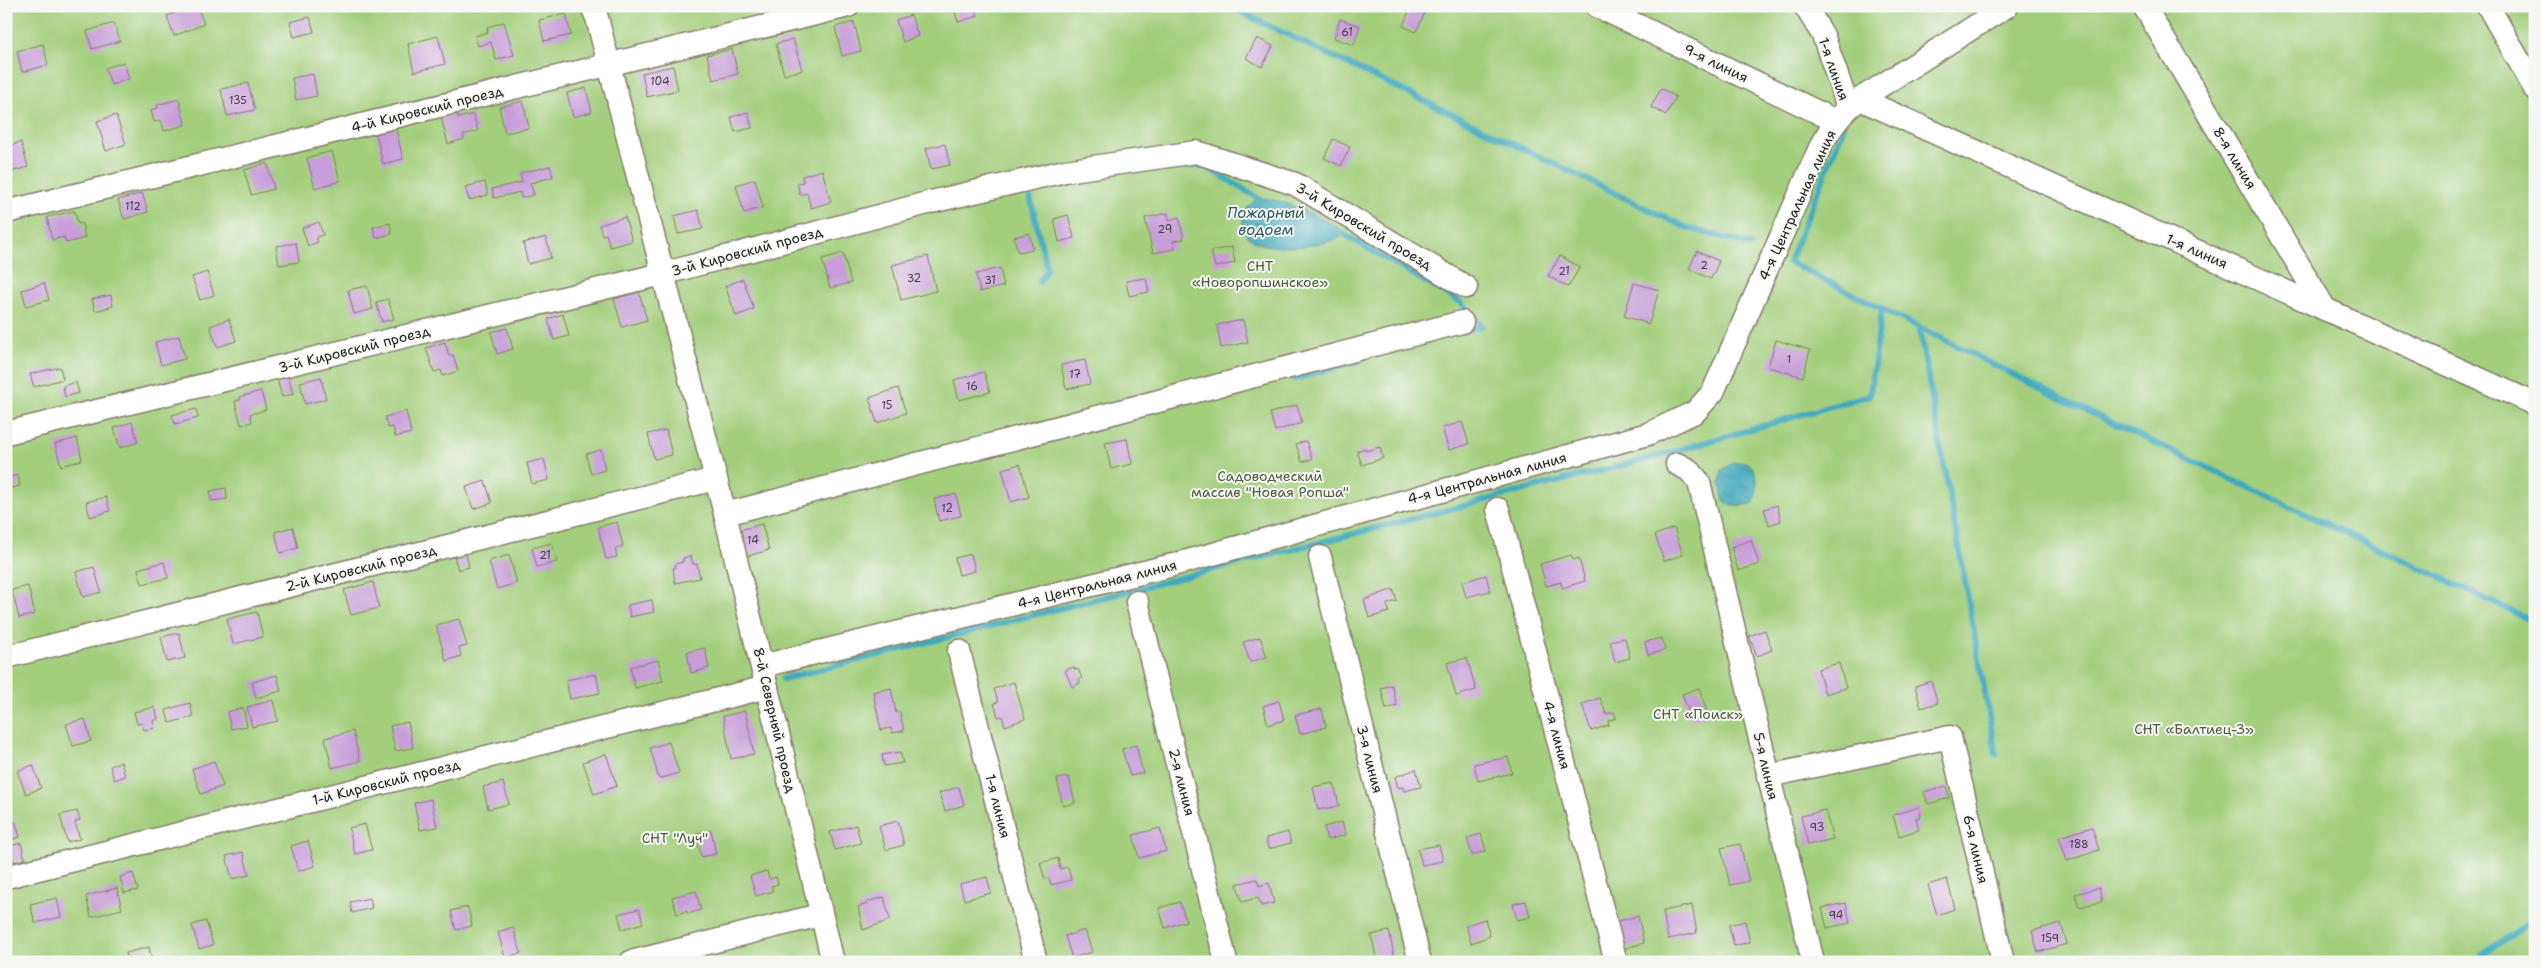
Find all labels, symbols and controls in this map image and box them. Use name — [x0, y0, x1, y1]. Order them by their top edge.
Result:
house number: 61 — [1341, 25, 1353, 40]
street label: 1-я линия — [1815, 35, 1853, 103]
street label: 9-я линия — [1681, 40, 1751, 86]
house number: 104 — [650, 74, 670, 89]
street label: 4-й Кировский проезд — [349, 81, 505, 137]
house number: 135 — [229, 93, 247, 108]
street label: 8-я линия — [2209, 124, 2261, 192]
street label: 4-я Центральная линия — [1754, 127, 1840, 283]
street label: 3-й Кировский проезд — [1293, 178, 1435, 274]
house number: 112 — [125, 199, 141, 214]
water label: Пожарный водоем — [1227, 203, 1305, 240]
street label: 3-й Кировский проезд — [669, 222, 825, 280]
house number: 29 — [1158, 222, 1172, 237]
street label: 1-я линия — [2163, 229, 2231, 273]
park label: СНТ «Новоропшинское» — [1192, 257, 1328, 291]
house number: 2 — [1700, 258, 1708, 273]
house number: 21 — [1558, 264, 1570, 279]
house number: 32 — [907, 271, 921, 286]
house number: 31 — [984, 273, 996, 288]
street label: 3-й Кировский проезд — [276, 321, 432, 377]
house number: 1 — [1787, 352, 1791, 367]
house number: 17 — [1069, 367, 1081, 382]
house number: 16 — [966, 379, 978, 394]
house number: 15 — [881, 398, 893, 413]
street label: 4-я Центральная линия — [1405, 448, 1569, 508]
park label: Садоводческий массив "Новая Ропша" — [1191, 467, 1349, 501]
house number: 12 — [941, 501, 953, 516]
house number: 14 — [747, 533, 759, 548]
street label: 2-й Кировский проезд — [284, 540, 438, 595]
house number: 21 — [539, 548, 551, 563]
street label: 4-я Центральная линия — [1015, 555, 1179, 613]
street label: 8-й Северный проезд — [749, 645, 801, 795]
street label: 4-я линия — [1539, 699, 1575, 771]
park label: СНТ «Поиск» — [1653, 705, 1743, 723]
park label: СНТ «Балтиец-3» — [2134, 720, 2254, 738]
street label: 3-я линия — [1353, 723, 1387, 795]
street label: 5-я линия — [1750, 731, 1782, 801]
street label: 2-я линия — [1165, 746, 1199, 818]
street label: 1-й Кировский проезд — [310, 755, 462, 809]
street label: 1-я линия — [981, 772, 1015, 840]
street label: 6-я линия — [1959, 813, 1993, 885]
house number: 93 — [1810, 820, 1824, 835]
park label: СНТ "Луч" — [642, 829, 708, 847]
house number: 188 — [2069, 837, 2089, 852]
house number: 94 — [1829, 908, 1844, 923]
house number: 159 — [2041, 931, 2059, 946]

